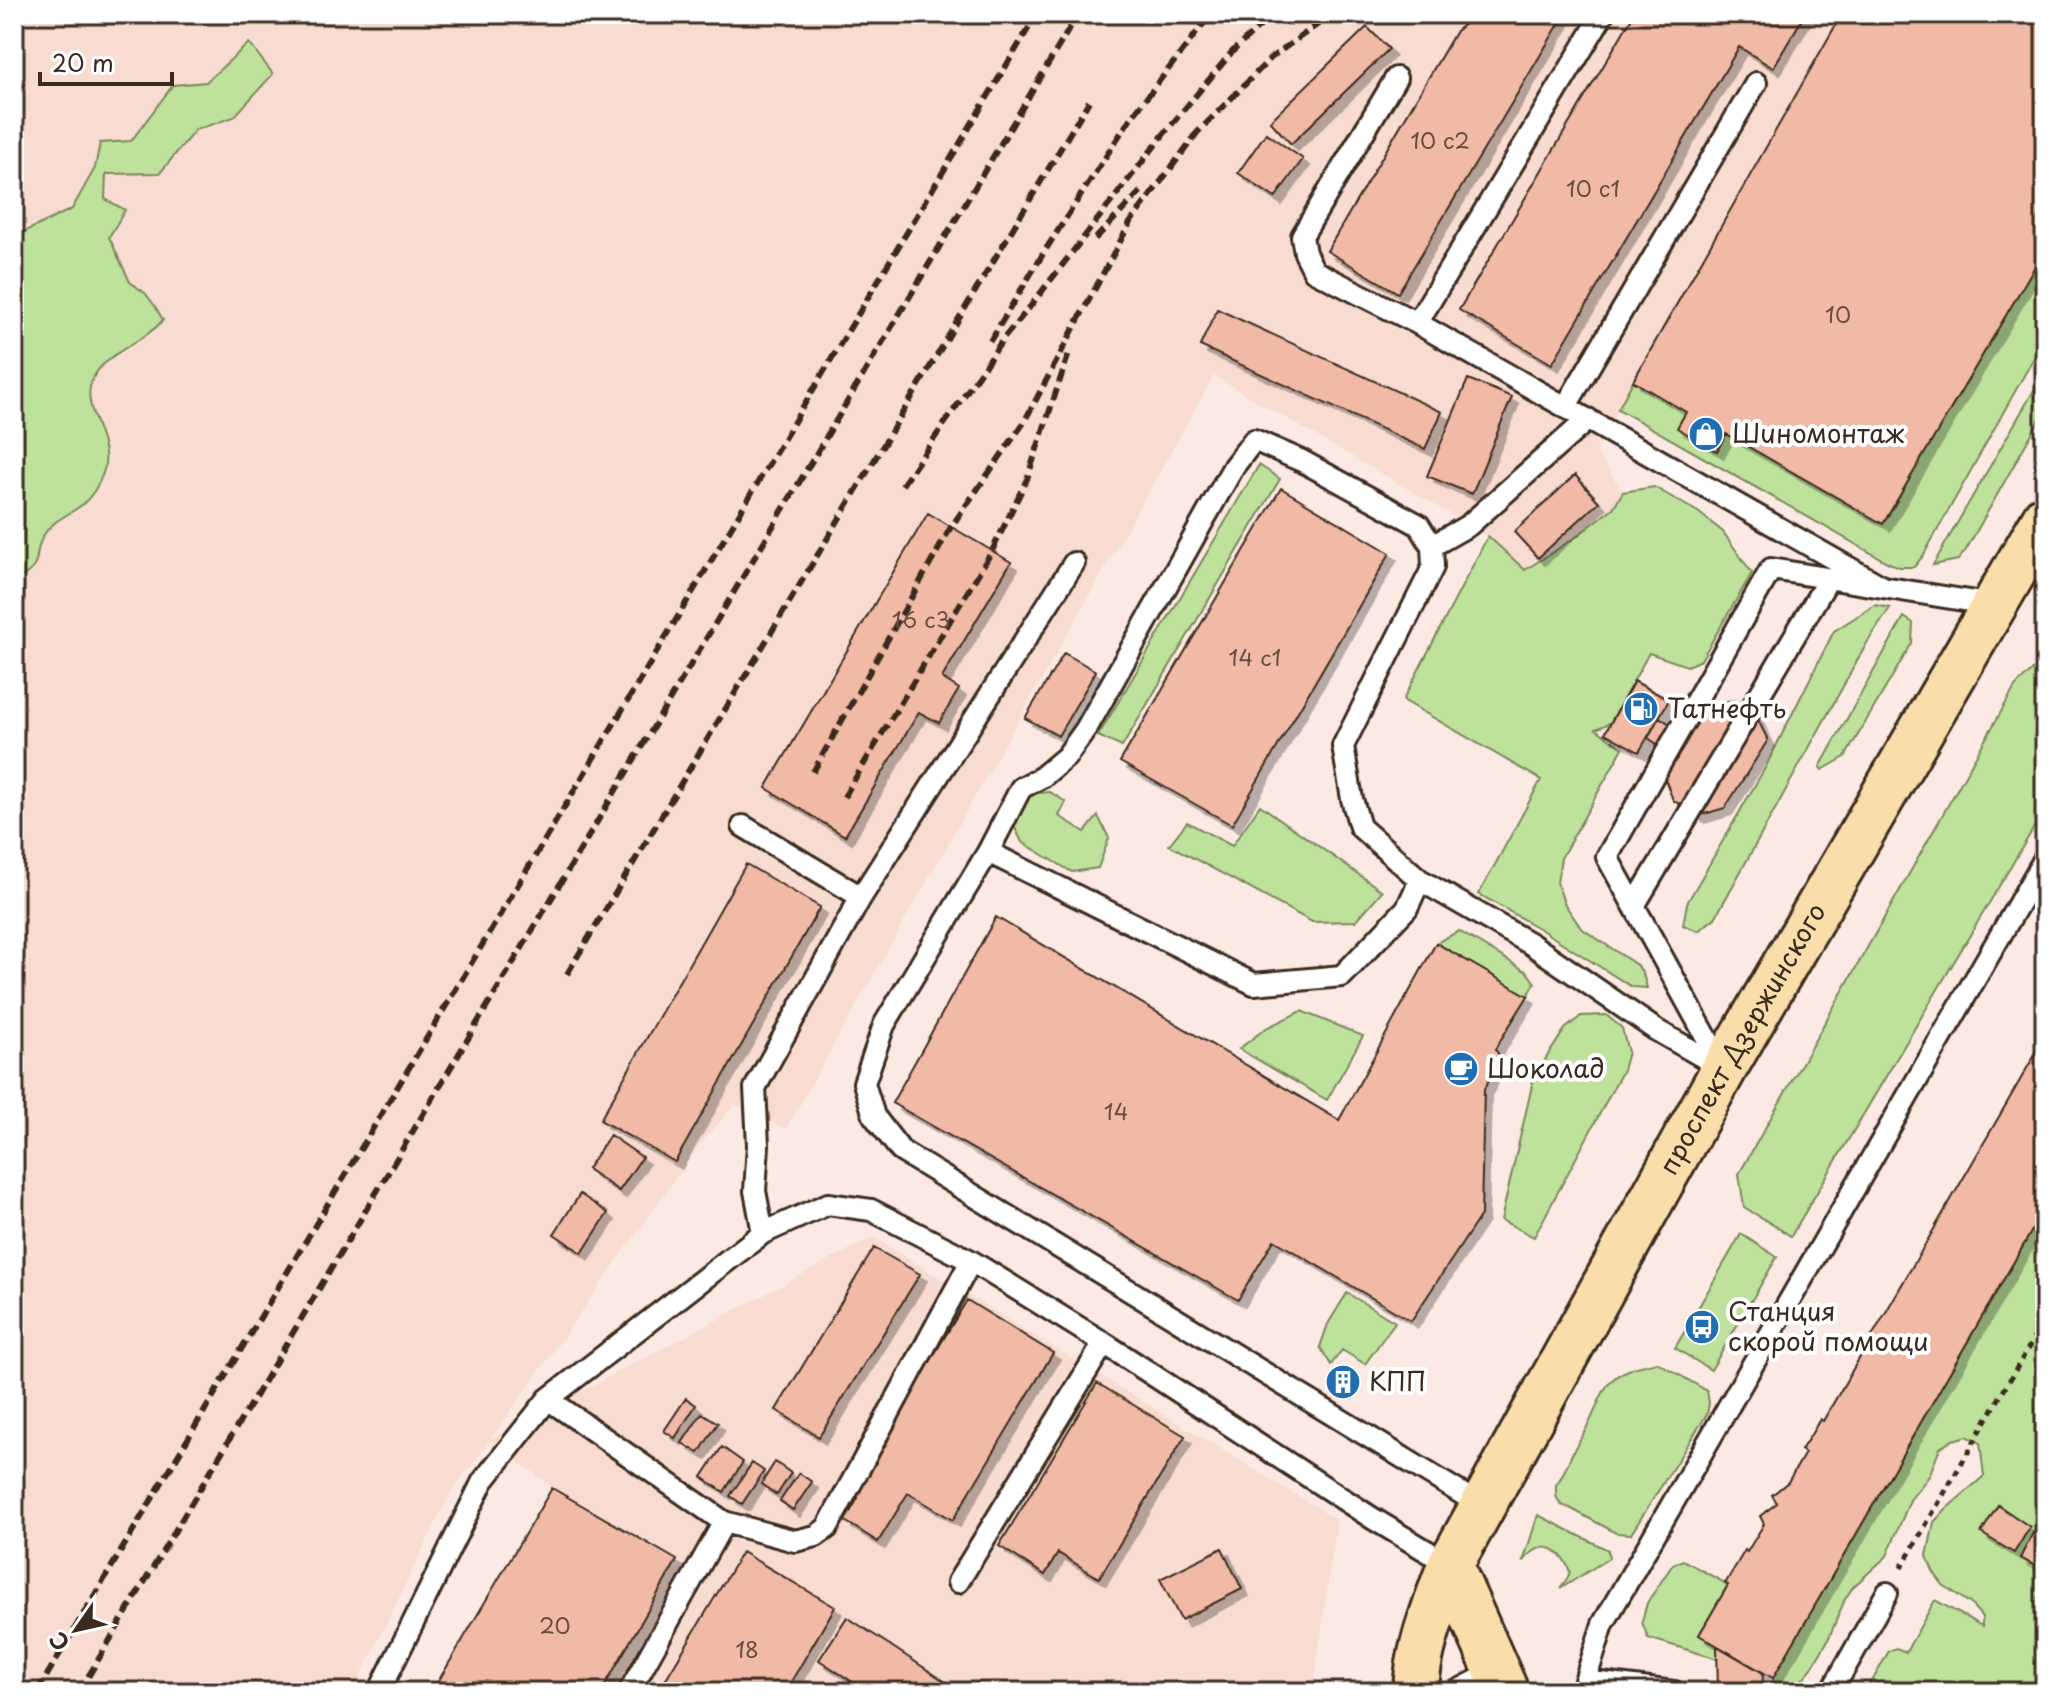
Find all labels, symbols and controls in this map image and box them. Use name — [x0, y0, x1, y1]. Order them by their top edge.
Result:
scale bar — [40, 36, 172, 86]
text: 20 m — [52, 44, 114, 80]
house number: 10 с2 — [1410, 123, 1470, 156]
house number: 10 с1 — [1566, 171, 1620, 204]
house number: 10 — [1825, 297, 1851, 330]
place label: Шиномонтаж — [1732, 413, 1904, 452]
shop icon: Шиномонтаж — [1687, 415, 1725, 453]
house number: 16 с3 — [892, 602, 950, 635]
house number: 14 с1 — [1229, 640, 1281, 673]
place label: Татнефть — [1667, 688, 1786, 727]
fuel station icon: Татнефть — [1622, 690, 1660, 728]
street label: проспект Дзержинского — [1648, 895, 1835, 1181]
place label: Шоколад — [1487, 1048, 1605, 1087]
cafe icon: Шоколад — [1442, 1050, 1480, 1088]
house number: 14 — [1104, 1094, 1128, 1127]
place label: Станция скорой помощи — [1728, 1291, 1929, 1360]
bus stop icon: Станция скорой помощи — [1683, 1308, 1721, 1346]
place label: КПП — [1369, 1361, 1426, 1400]
building icon: КПП — [1324, 1363, 1362, 1401]
north arrow — [36, 1590, 116, 1670]
house number: 20 — [539, 1608, 571, 1641]
text: С — [40, 1626, 76, 1658]
house number: 18 — [735, 1632, 759, 1665]

